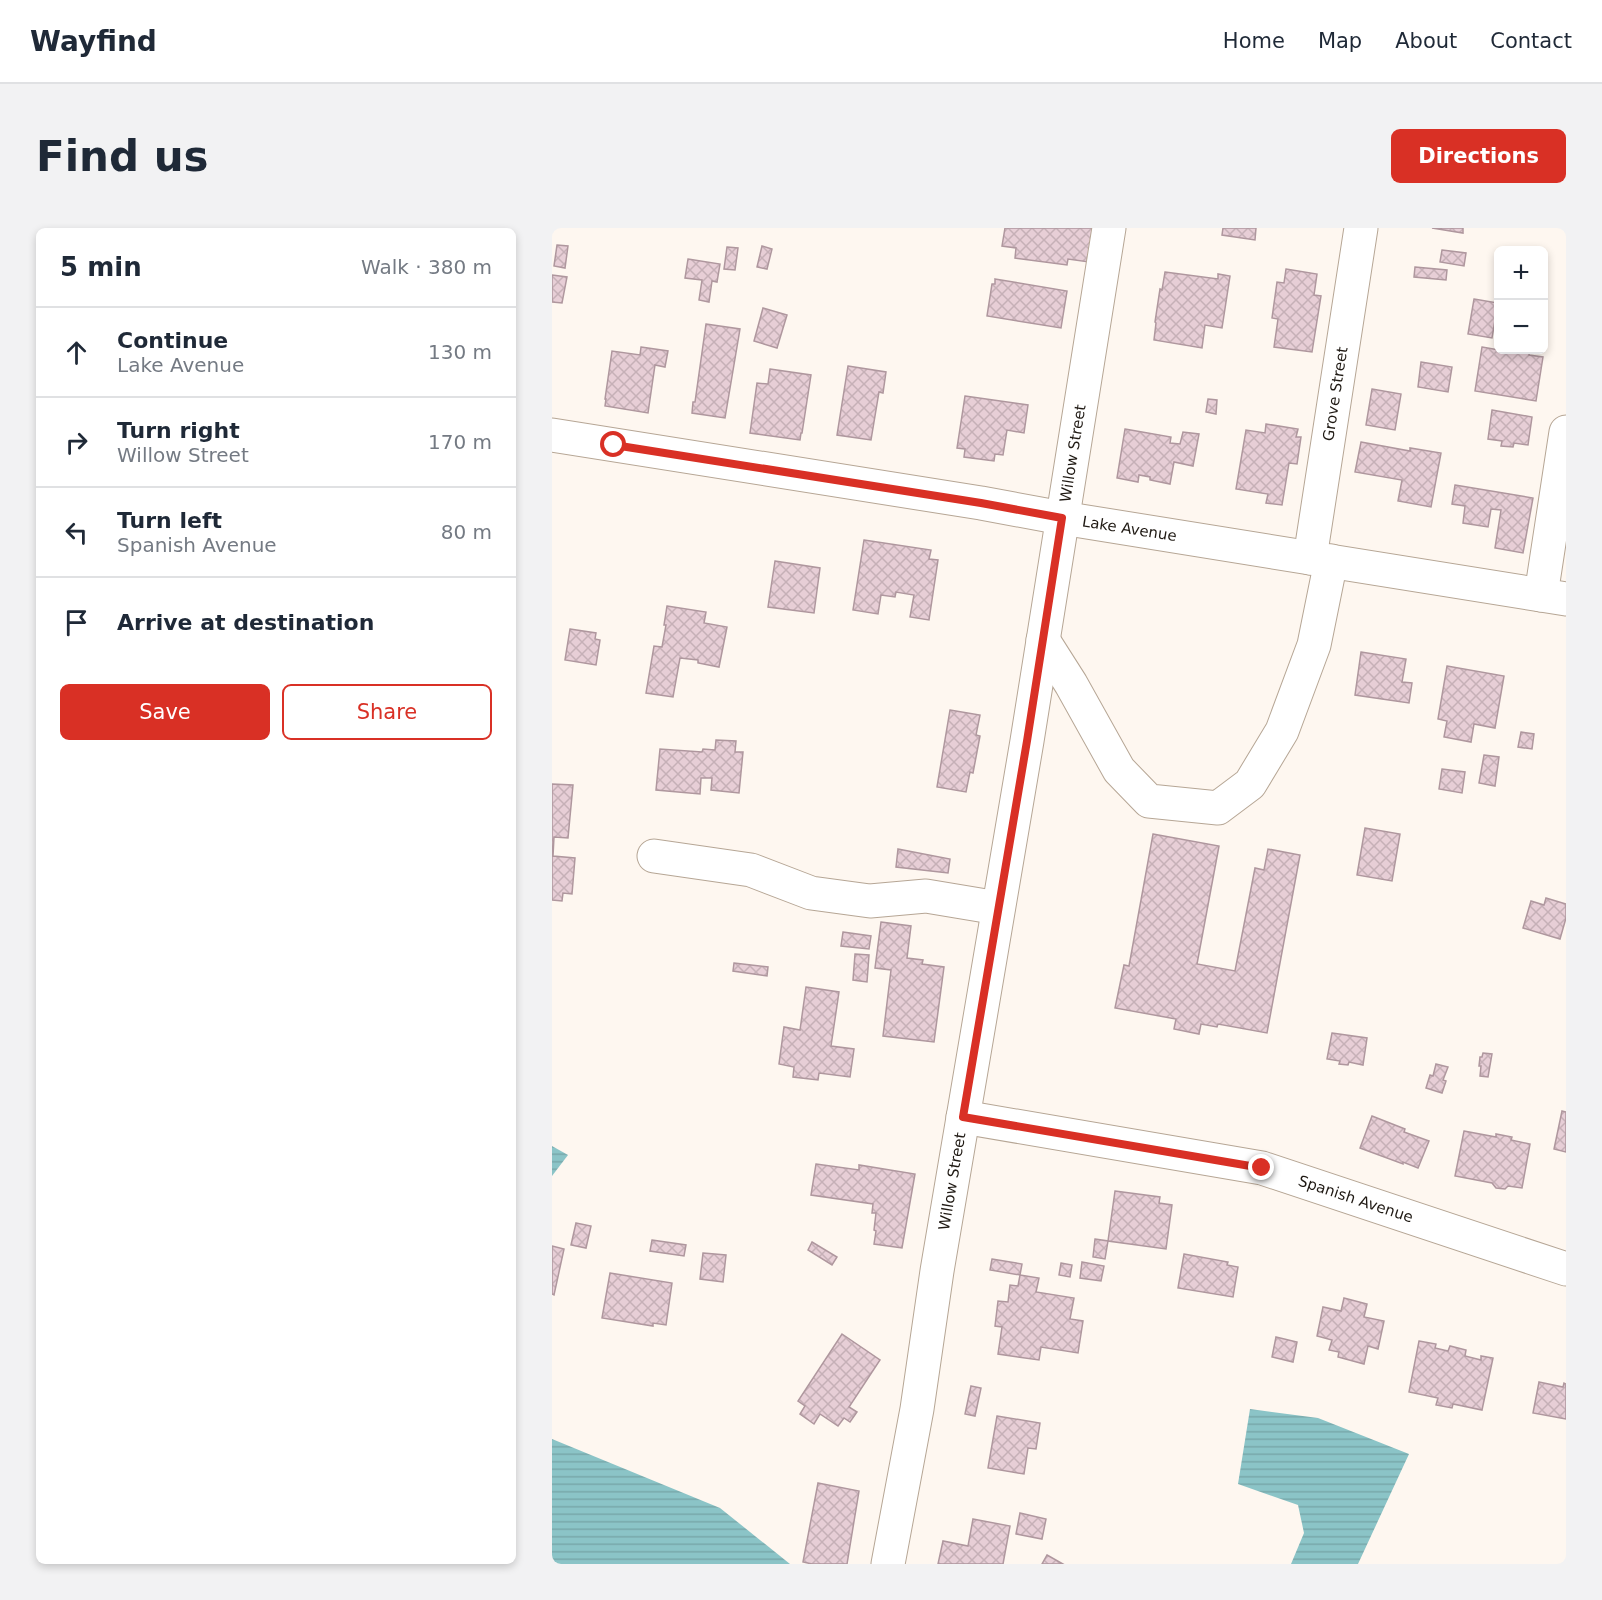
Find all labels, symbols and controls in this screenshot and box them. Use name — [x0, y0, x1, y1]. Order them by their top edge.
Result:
text: Wayfind — [30, 25, 157, 58]
text: Home — [1223, 29, 1285, 53]
text: Map — [1318, 29, 1362, 53]
text: About — [1395, 29, 1457, 53]
text: Contact — [1490, 29, 1572, 53]
button: Directions — [1391, 129, 1566, 183]
text: Find us — [36, 132, 209, 181]
map controls — [1494, 246, 1548, 354]
button: + — [1494, 246, 1548, 300]
text: 5 min — [60, 252, 142, 282]
text: Walk · 380 m — [361, 255, 492, 279]
button: − — [1494, 300, 1548, 354]
text: Continue — [117, 328, 228, 353]
icon: ahead — [60, 336, 93, 369]
text: 130 m — [428, 340, 492, 364]
street label: Grove Street — [1319, 345, 1352, 442]
text: Lake Avenue — [117, 353, 244, 377]
street label: Willow Street — [1056, 403, 1090, 504]
text: Turn right — [117, 418, 240, 443]
icon: right — [60, 426, 93, 459]
text: 170 m — [428, 430, 492, 454]
route start — [600, 431, 626, 457]
text: Willow Street — [117, 443, 249, 467]
text: Turn left — [117, 508, 222, 533]
street label: Lake Avenue — [1081, 512, 1178, 545]
icon: left — [60, 516, 93, 549]
text: 80 m — [441, 520, 492, 544]
text: Spanish Avenue — [117, 533, 277, 557]
icon: arrive — [60, 606, 93, 639]
text: Arrive at destination — [117, 610, 374, 635]
button: Save — [60, 684, 270, 740]
button: Share — [282, 684, 492, 740]
street label: Willow Street — [935, 1131, 969, 1232]
route end — [1248, 1154, 1274, 1180]
street label: Spanish Avenue — [1296, 1172, 1415, 1227]

